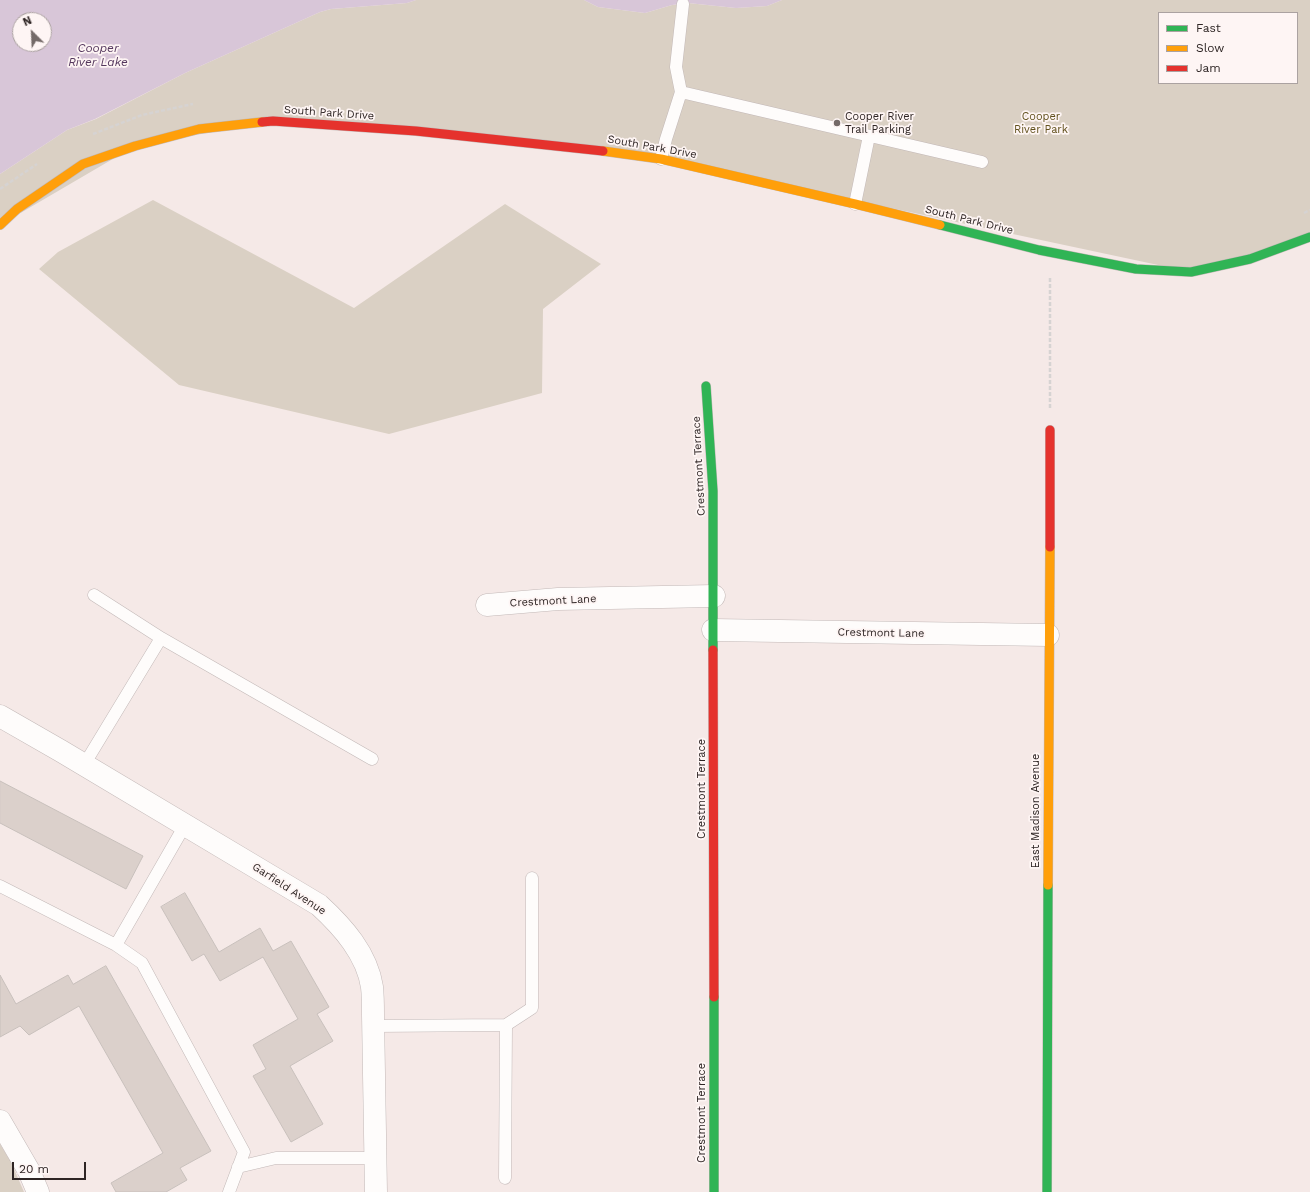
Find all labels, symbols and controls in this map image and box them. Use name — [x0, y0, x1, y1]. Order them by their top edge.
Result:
north arrow — [12, 12, 52, 52]
legend — [1158, 12, 1298, 84]
text: N — [21, 14, 34, 29]
text: Fast — [1196, 21, 1221, 35]
water label: Cooper River Lake — [68, 41, 128, 69]
text: Slow — [1196, 41, 1224, 55]
text: Jam — [1196, 61, 1221, 75]
street label: South Park Drive — [283, 103, 375, 123]
place label: Cooper River Trail Parking — [845, 110, 914, 136]
park label: Cooper River Park — [1014, 110, 1068, 136]
marker: Cooper River Trail Parking — [832, 118, 842, 128]
street label: South Park Drive — [606, 133, 698, 161]
street label: South Park Drive — [924, 203, 1014, 237]
street label: Crestmont Terrace — [690, 416, 708, 516]
street label: Crestmont Lane — [509, 592, 597, 610]
street label: Crestmont Lane — [838, 626, 924, 640]
street label: Crestmont Terrace — [695, 739, 709, 839]
street label: East Madison Avenue — [1029, 754, 1043, 868]
street label: Garfield Avenue — [250, 860, 328, 918]
street label: Crestmont Terrace — [695, 1063, 709, 1163]
scale bar — [14, 1154, 88, 1180]
text: 20 m — [19, 1162, 49, 1176]

